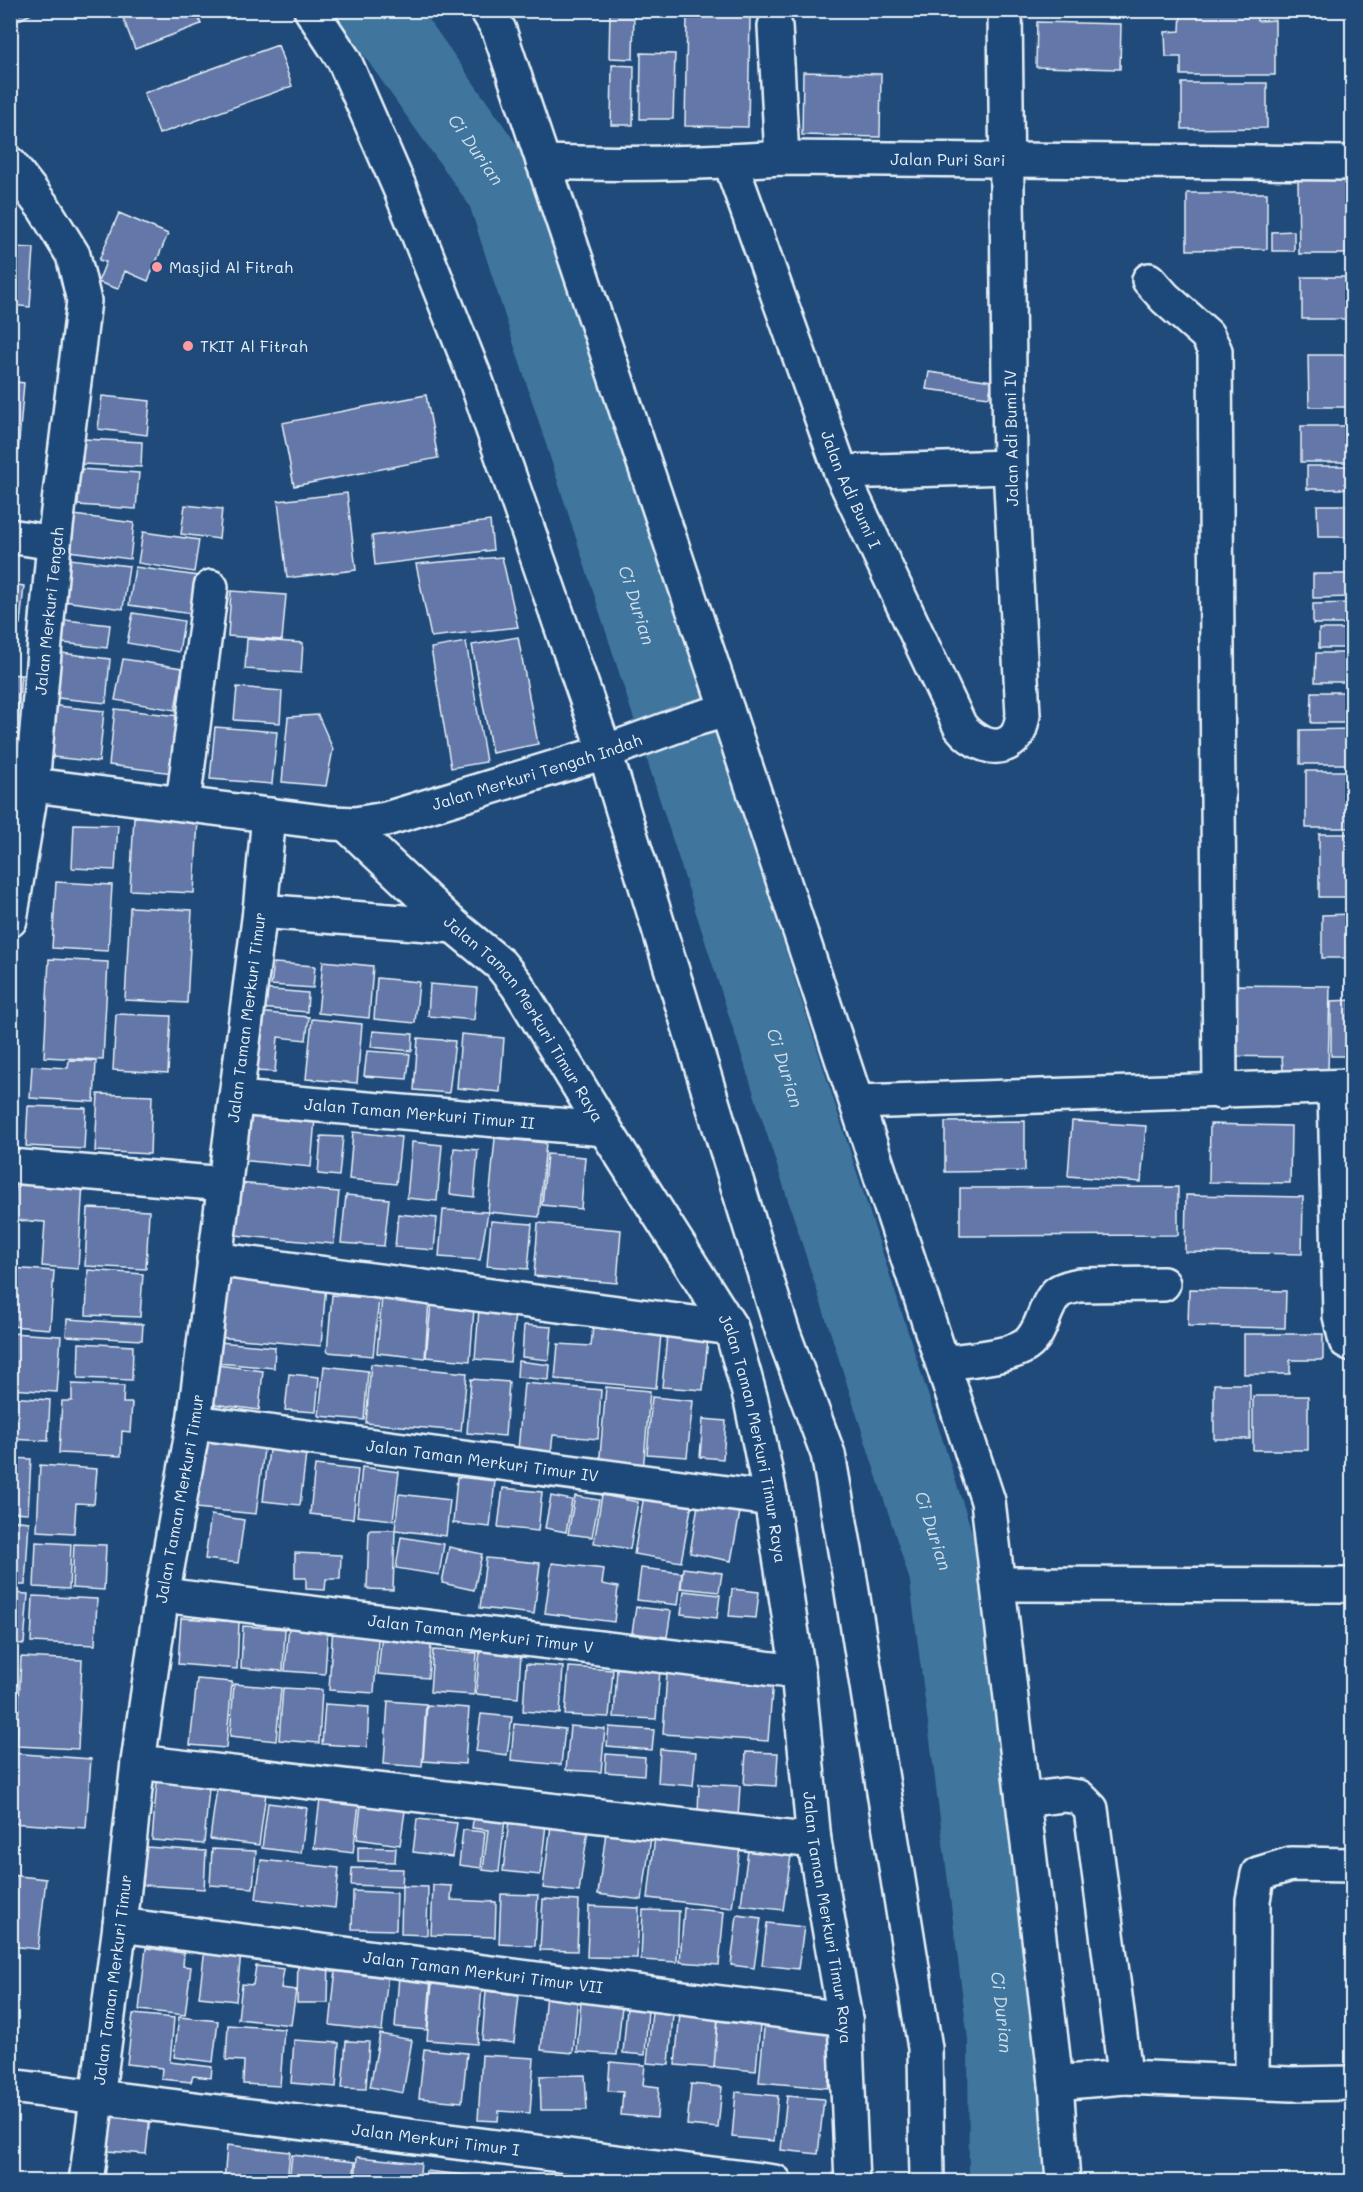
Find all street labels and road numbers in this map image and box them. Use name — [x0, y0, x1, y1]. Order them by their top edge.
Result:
street label: Jalan Puri Sari — [890, 148, 1006, 170]
street label: Jalan Adi Bumi IV — [999, 369, 1022, 507]
street label: Jalan Adi Bumi I — [817, 427, 886, 551]
street label: Jalan Merkuri Tengah — [29, 526, 68, 696]
street label: Jalan Merkuri Tengah Indah — [429, 728, 645, 814]
street label: Jalan Taman Merkuri Timur — [222, 911, 270, 1124]
street label: Jalan Taman Merkuri Timur Raya — [440, 911, 609, 1126]
street label: Jalan Taman Merkuri Timur II — [303, 1093, 535, 1133]
street label: Jalan Taman Merkuri Timur Raya — [714, 1309, 792, 1564]
street label: Jalan Taman Merkuri Timur — [150, 1393, 208, 1604]
street label: Jalan Taman Merkuri Timur IV — [365, 1434, 600, 1486]
street label: Jalan Taman Merkuri Timur V — [367, 1609, 595, 1657]
street label: Jalan Taman Merkuri Timur Raya — [799, 1790, 857, 2044]
street label: Jalan Taman Merkuri Timur — [88, 1873, 136, 2086]
street label: Jalan Taman Merkuri Timur VII — [362, 1946, 604, 1997]
street label: Jalan Merkuri Timur I — [351, 2118, 521, 2160]

